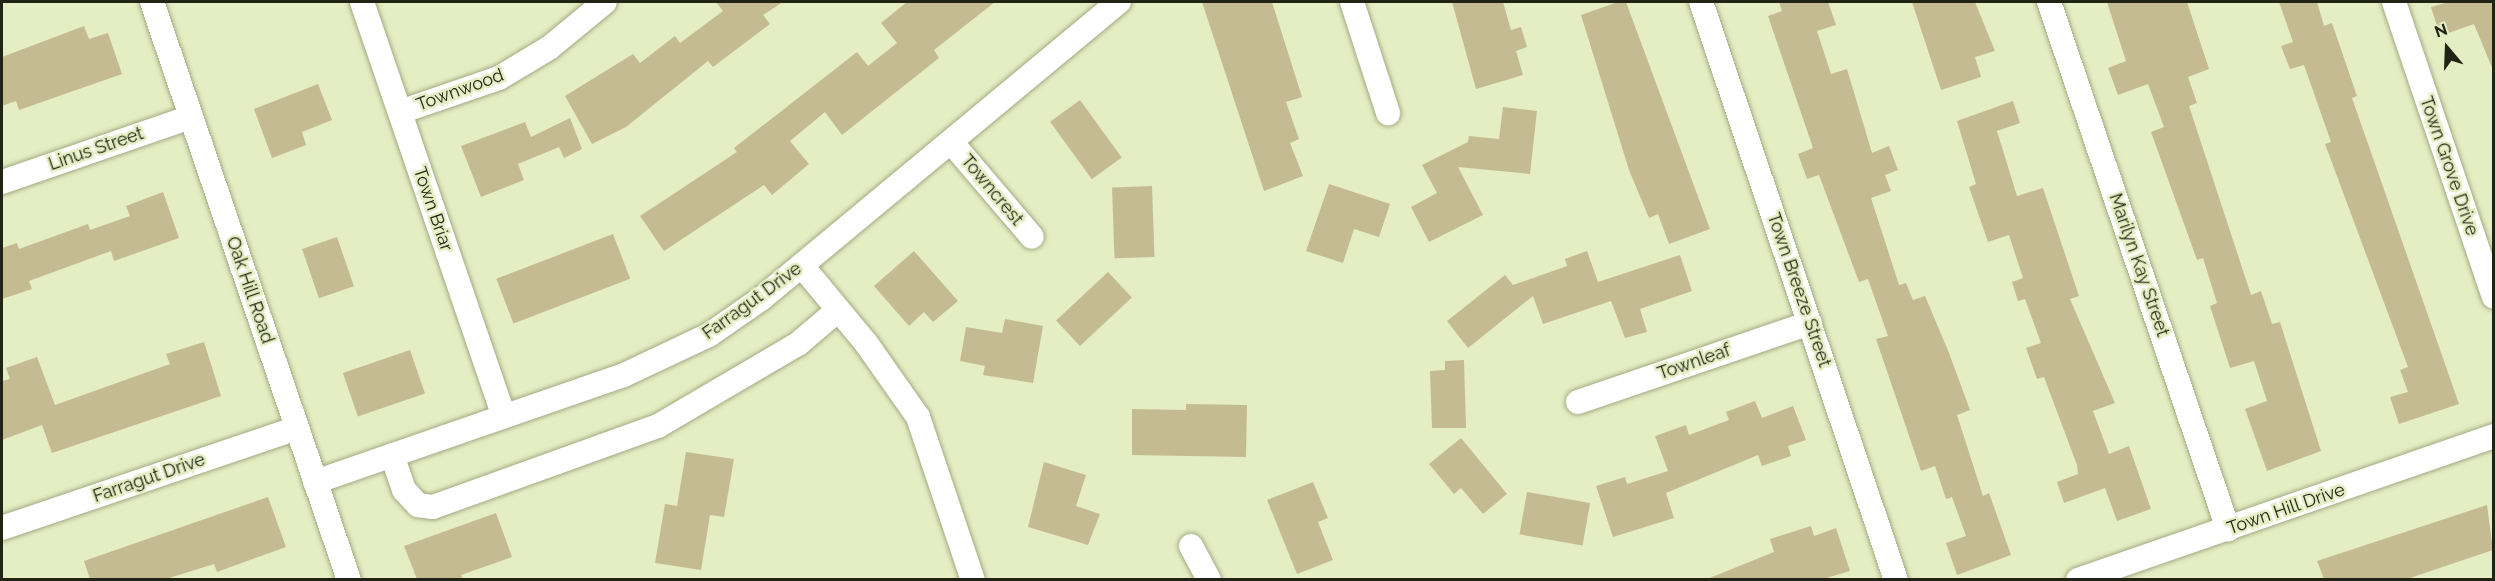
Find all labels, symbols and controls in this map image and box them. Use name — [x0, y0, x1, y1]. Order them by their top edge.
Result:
north arrow — [2417, 18, 2477, 78]
text: N — [2432, 20, 2450, 41]
street label: Townwood — [413, 64, 507, 116]
street label: Town Grove Drive — [2415, 94, 2483, 238]
street label: Linus Street — [46, 123, 146, 175]
street label: Towncrest — [956, 150, 1028, 230]
street label: Town Briar — [409, 164, 457, 254]
street label: Marilyn Kay Street — [2104, 190, 2174, 340]
street label: Town Breeze Street — [1762, 210, 1836, 370]
street label: Oak Hill Road — [222, 233, 278, 347]
street label: Farragut Drive — [698, 258, 806, 344]
street label: Townleaf — [1655, 339, 1733, 385]
street label: Farragut Drive — [90, 449, 208, 507]
street label: Town Hill Drive — [2224, 479, 2348, 539]

